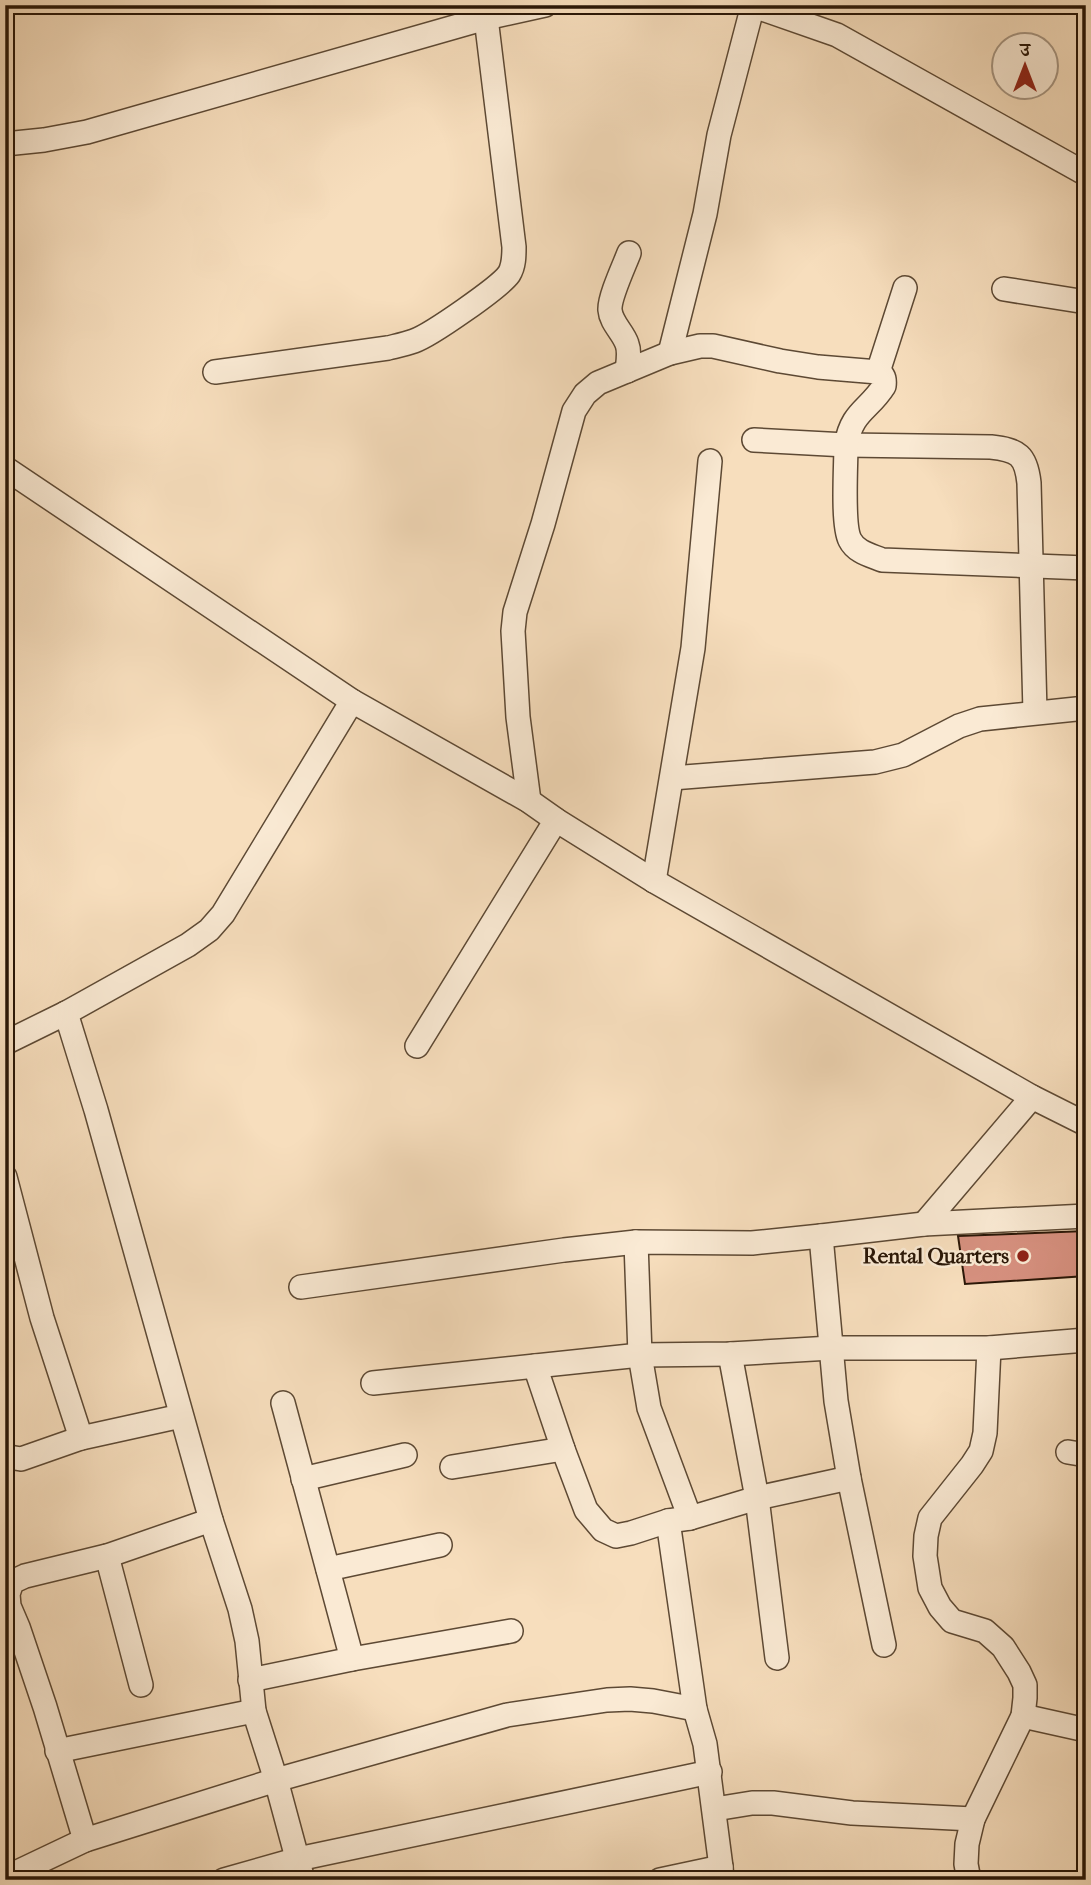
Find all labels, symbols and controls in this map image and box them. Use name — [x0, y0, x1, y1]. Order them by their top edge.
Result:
north arrow — [990, 32, 1060, 102]
text: उ — [1018, 39, 1031, 61]
place label: Rental Quarters — [863, 1244, 1009, 1268]
marker: Rental Quarters — [1015, 1248, 1031, 1264]

